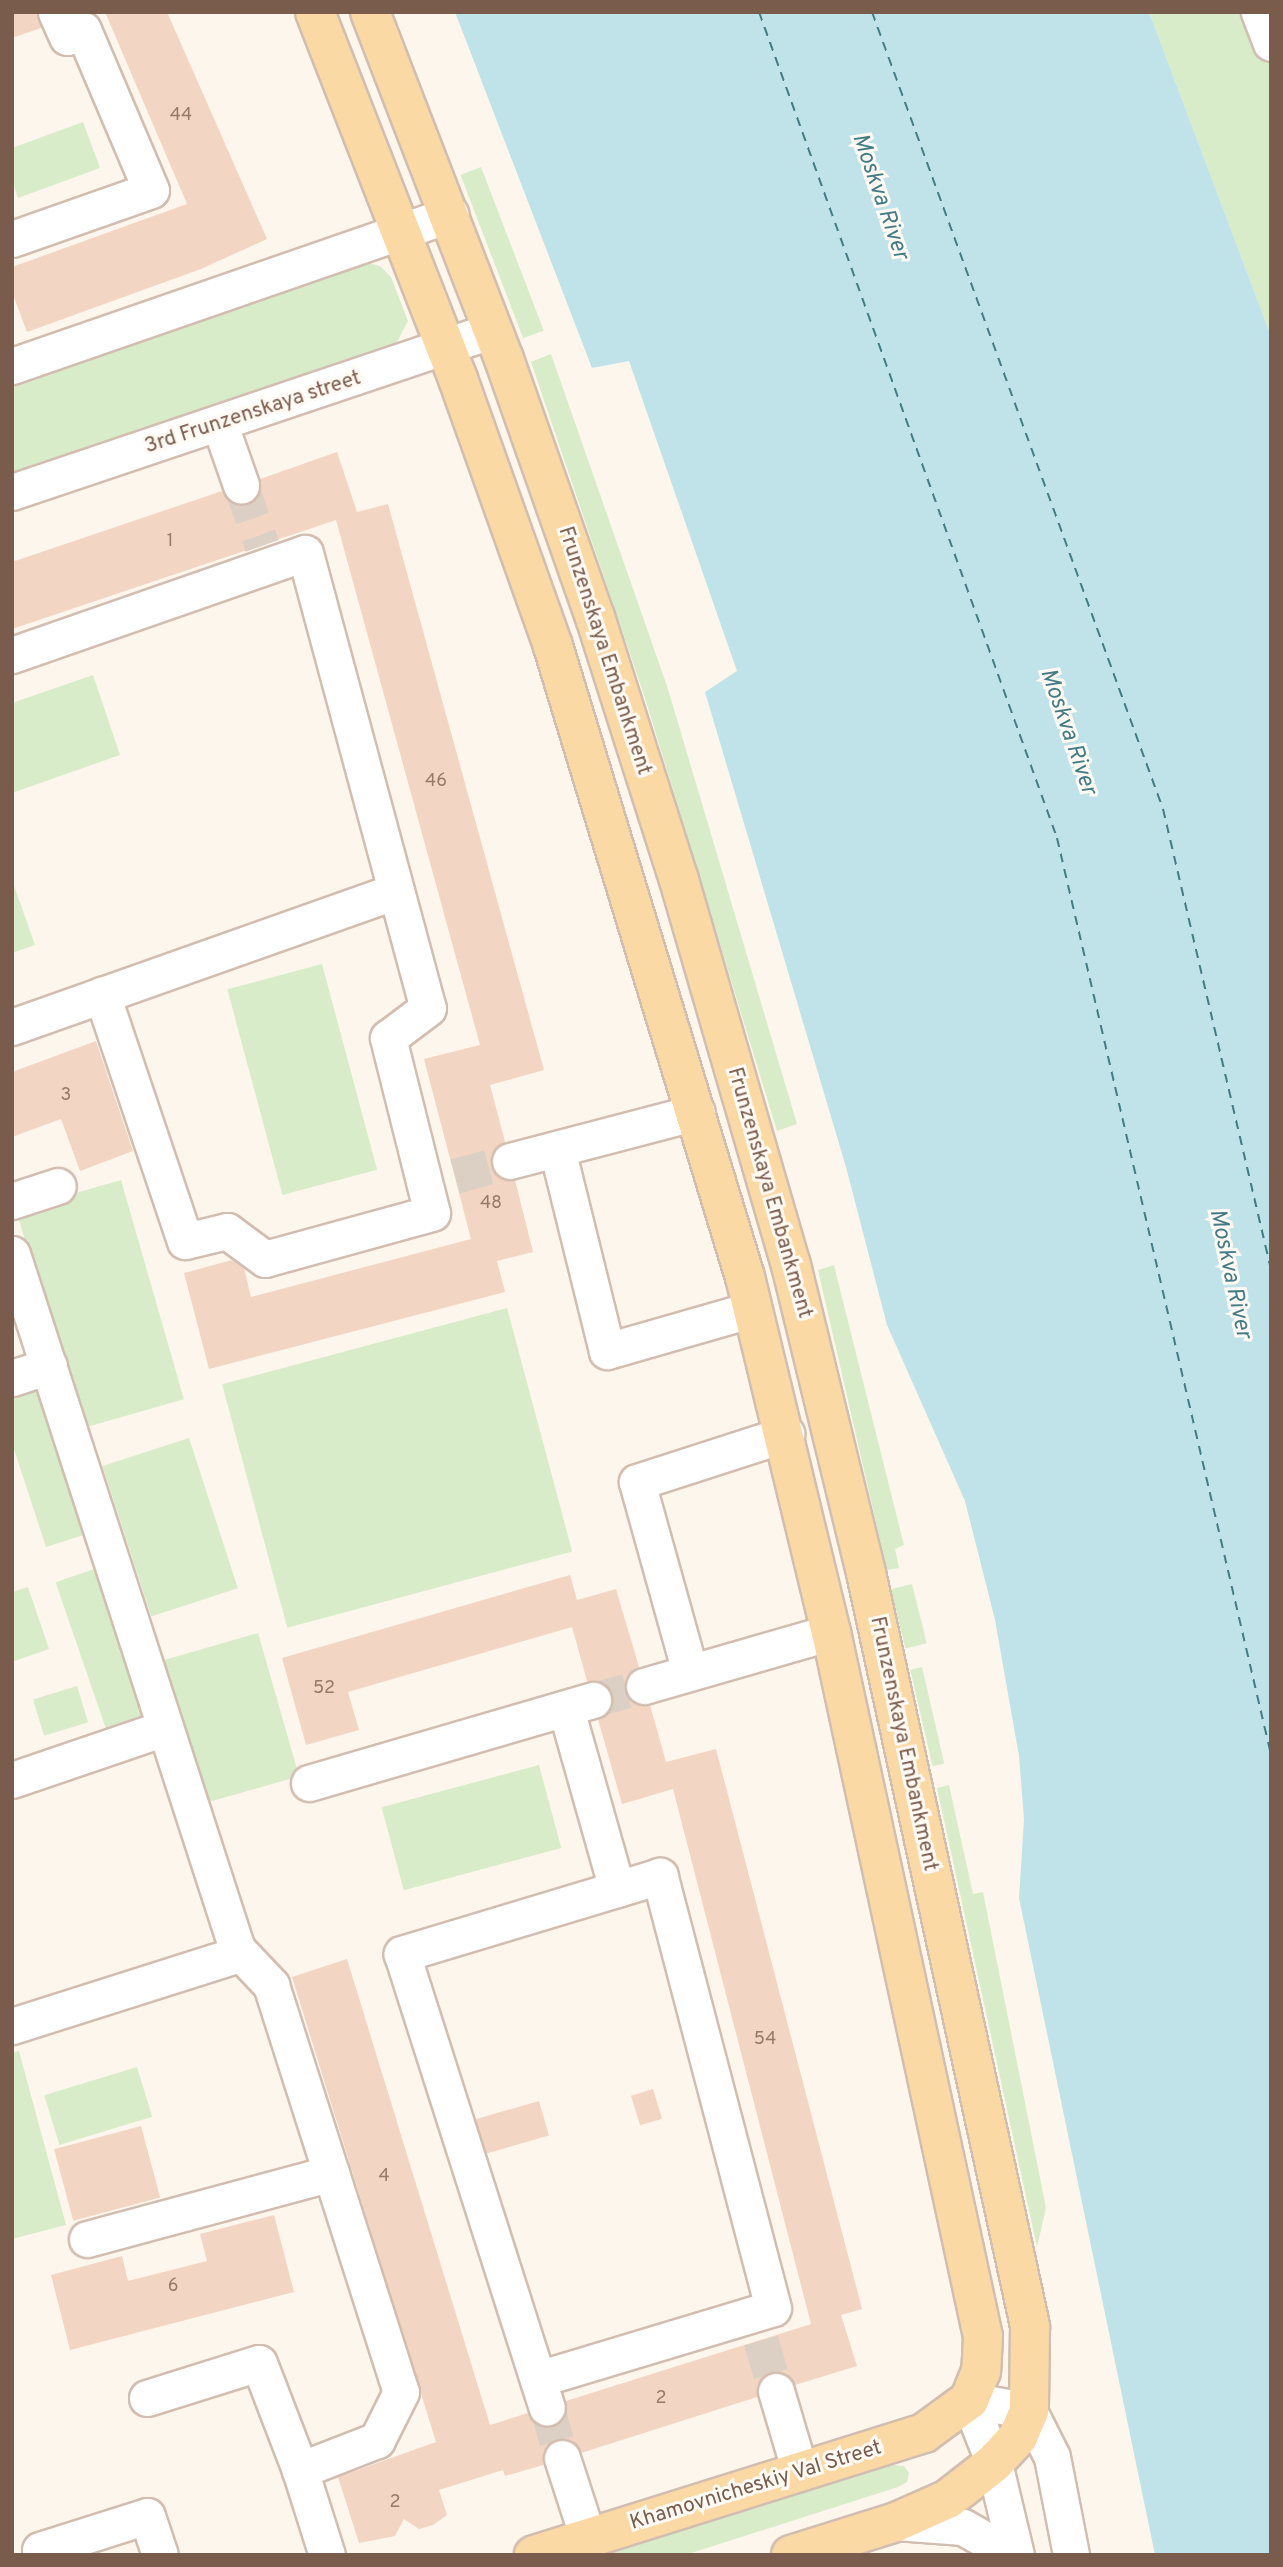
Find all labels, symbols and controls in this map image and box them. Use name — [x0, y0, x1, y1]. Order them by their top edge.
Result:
house number: 44 — [170, 105, 192, 127]
water label: Moskva River — [844, 130, 914, 264]
street label: 3rd Frunzenskaya street — [142, 366, 364, 460]
street label: Frunzenskaya Embankment — [552, 524, 656, 778]
house number: 1 — [167, 531, 173, 553]
water label: Moskva River — [1032, 665, 1102, 799]
house number: 46 — [425, 771, 447, 793]
street label: Frunzenskaya Embankment — [721, 1065, 817, 1321]
house number: 3 — [61, 1085, 71, 1107]
house number: 48 — [480, 1193, 502, 1215]
water label: Moskva River — [1202, 1207, 1256, 1341]
street label: Frunzenskaya Embankment — [864, 1614, 942, 1874]
house number: 52 — [313, 1678, 335, 1700]
house number: 54 — [754, 2029, 776, 2051]
house number: 4 — [378, 2166, 390, 2188]
house number: 6 — [168, 2276, 178, 2298]
house number: 2 — [655, 2388, 667, 2410]
street label: Khamovnicheskiy Val Street — [627, 2436, 885, 2536]
house number: 2 — [389, 2492, 401, 2514]

